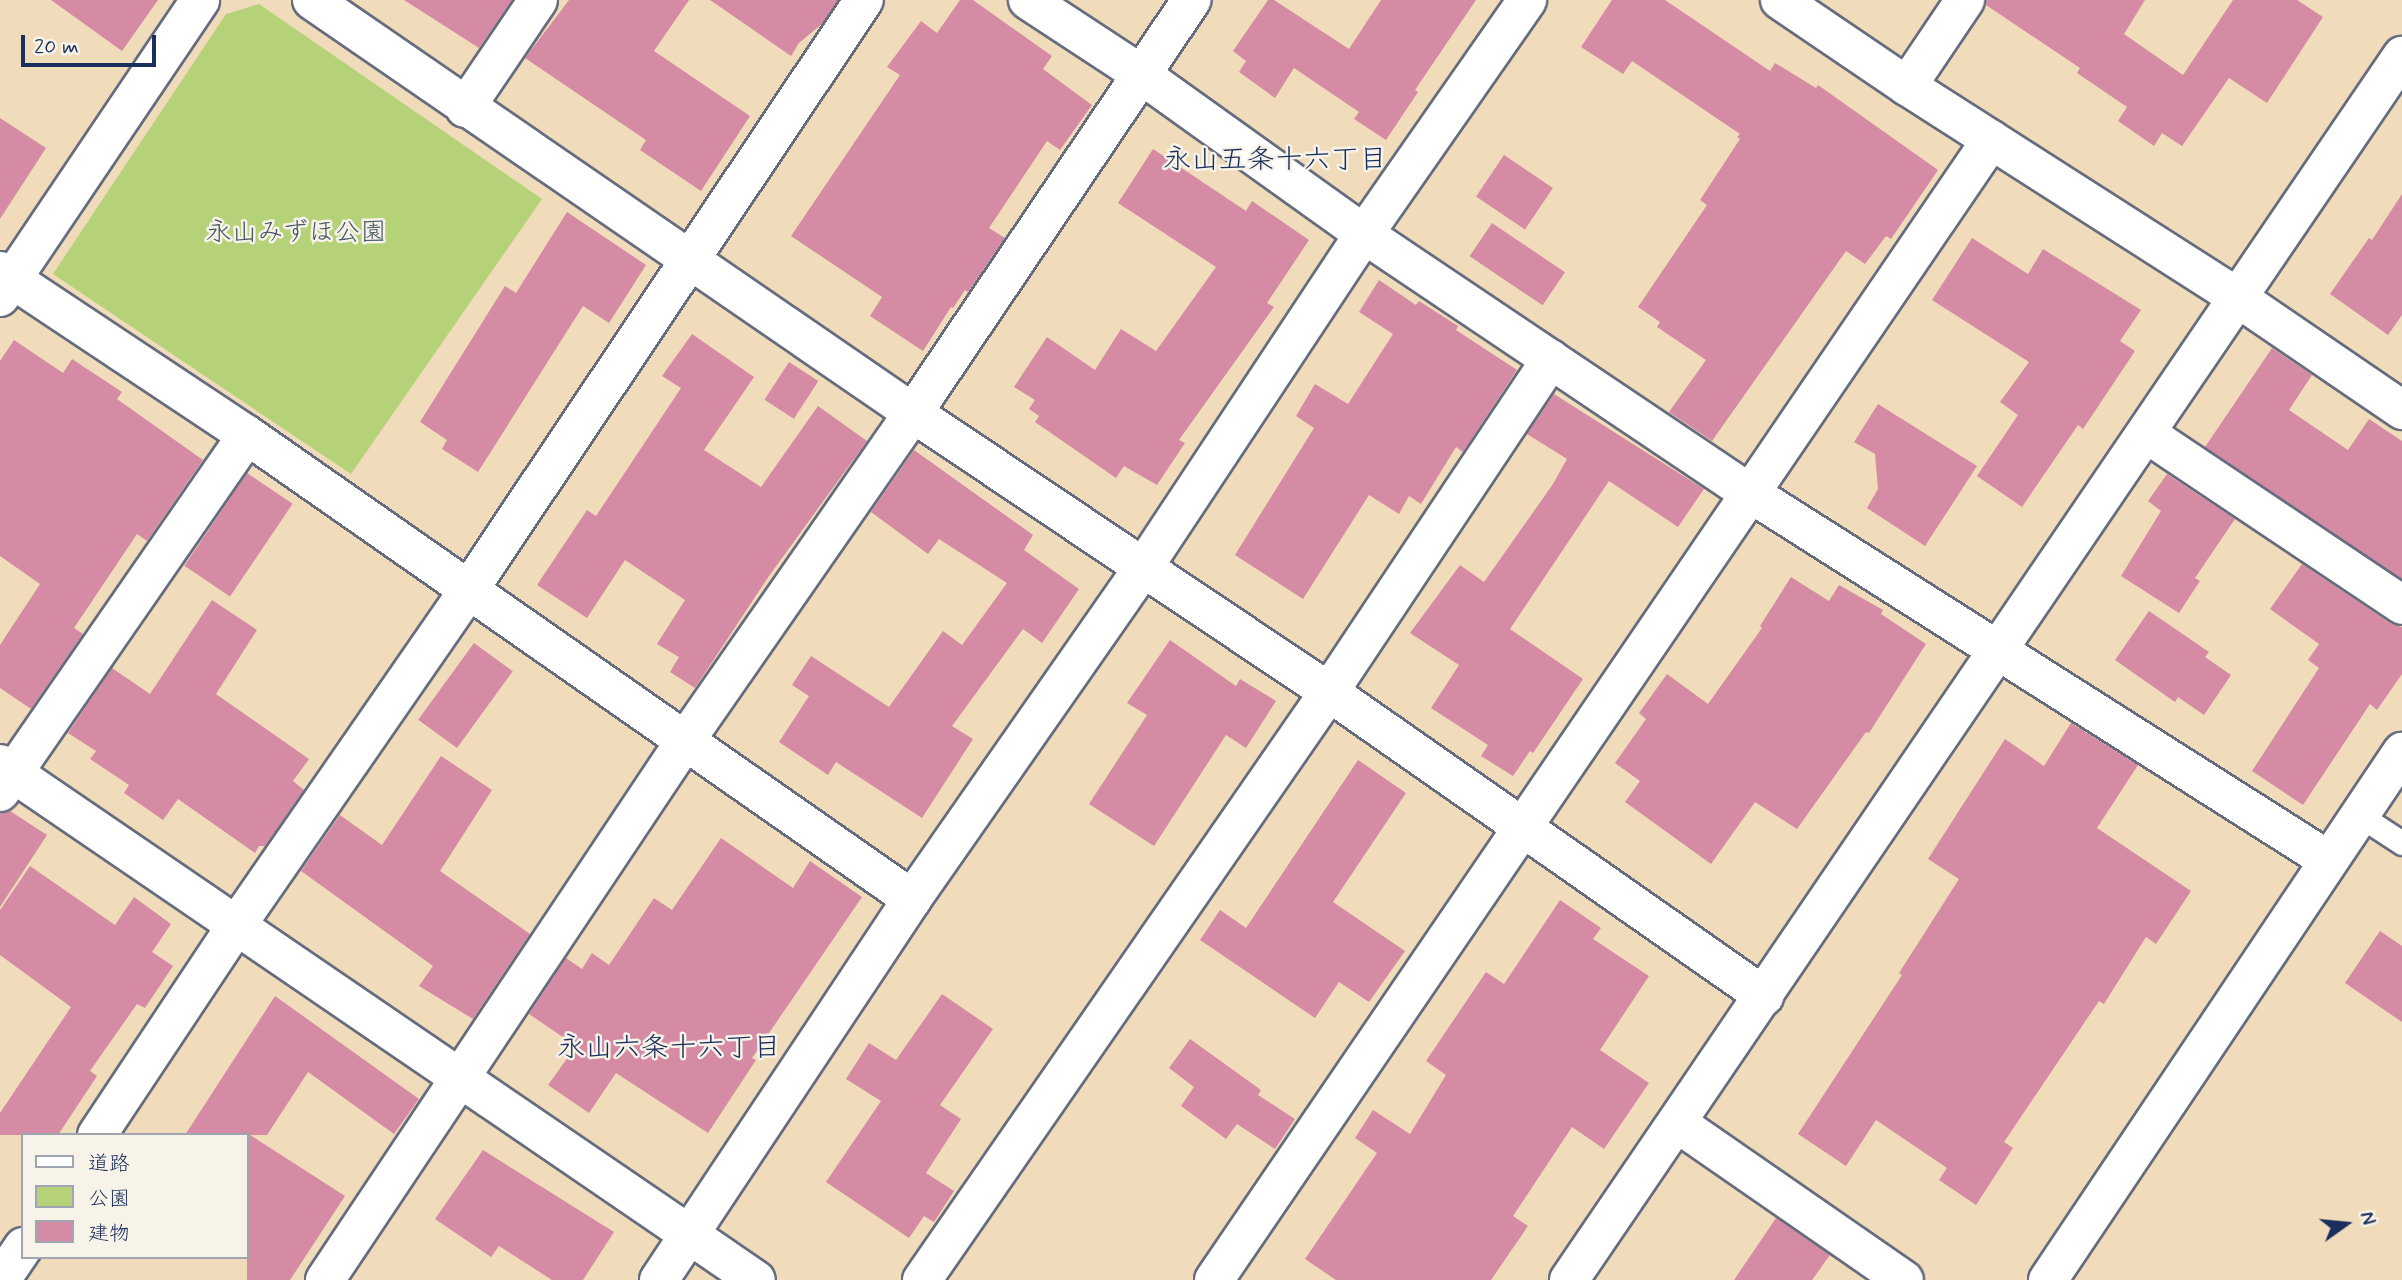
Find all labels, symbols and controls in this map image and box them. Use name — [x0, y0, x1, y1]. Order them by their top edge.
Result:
scale bar — [24, 21, 159, 65]
text: 20 m — [34, 33, 79, 61]
district label: 永山五条十六丁目 — [1163, 144, 1387, 178]
park label: 永山みずほ公園 — [205, 218, 387, 250]
district label: 永山六条十六丁目 — [557, 1032, 781, 1066]
legend — [21, 1133, 248, 1259]
text: 道路 — [88, 1150, 130, 1178]
text: 公園 — [88, 1185, 130, 1213]
north arrow — [2311, 1189, 2381, 1259]
text: N — [2353, 1209, 2380, 1228]
text: 建物 — [88, 1220, 130, 1248]

